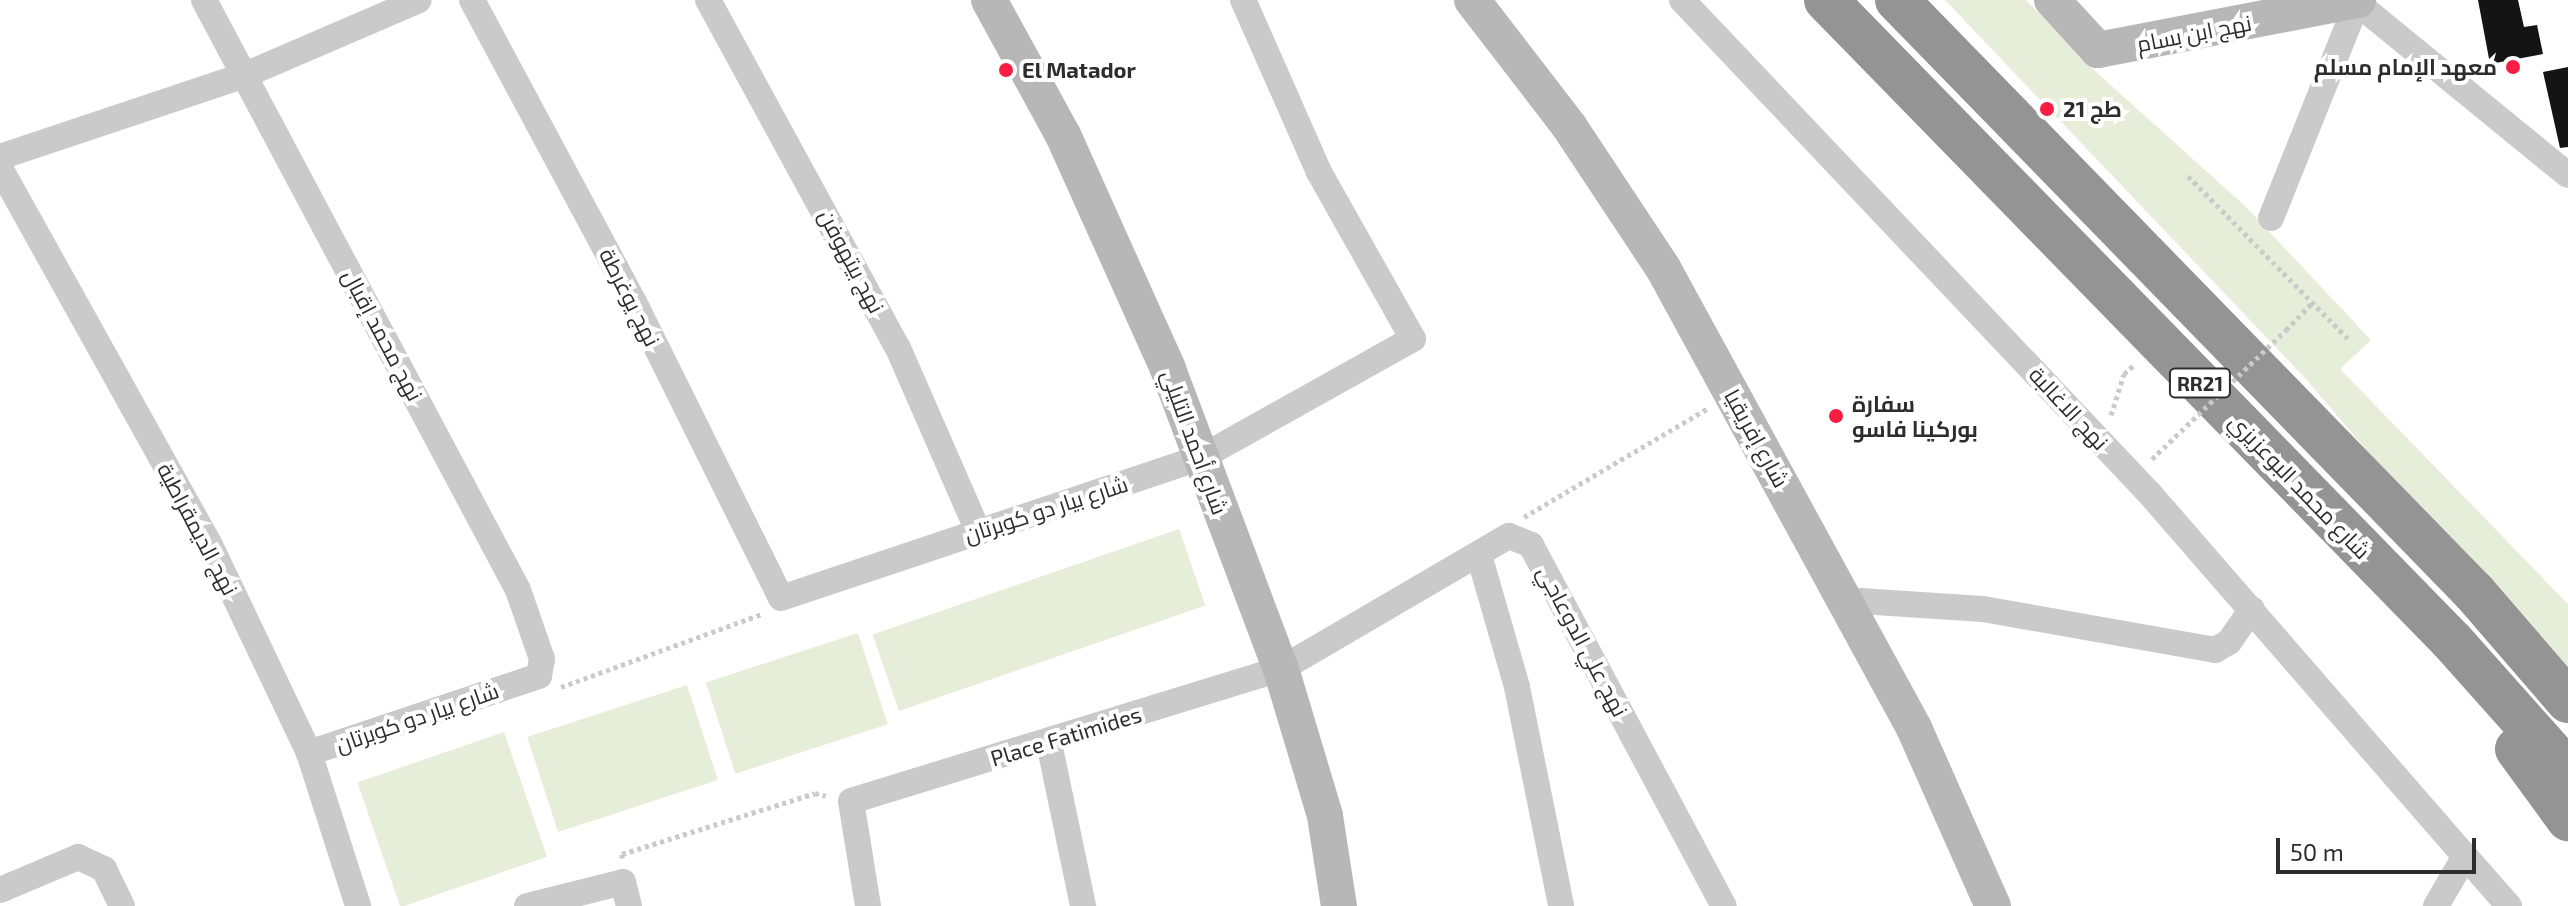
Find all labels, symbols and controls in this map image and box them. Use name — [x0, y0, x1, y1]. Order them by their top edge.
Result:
street label: نهج ابن بسام — [2134, 9, 2254, 57]
place label: معهد الإمام مسلم — [2314, 54, 2497, 80]
place label: El Matador — [1022, 57, 1136, 83]
marker: معهد الإمام مسلم — [2504, 58, 2522, 76]
marker: El Matador — [997, 61, 1015, 79]
place label: طج 21 — [2063, 96, 2122, 122]
marker: طج 21 — [2038, 100, 2056, 118]
street label: نهج بيتهوفن — [814, 205, 890, 317]
street label: نهج يوغرطة — [594, 244, 666, 350]
street label: نهج محمد إقبال — [337, 265, 429, 405]
street label: نهج الاغالبة — [2024, 361, 2114, 455]
street label: شارع أحمد التليلي — [1157, 366, 1233, 518]
road number: RR21 — [2168, 367, 2232, 399]
street label: شارع إفريقيا — [1719, 384, 1795, 492]
place label: سفارة بوركينا فاسو — [1852, 390, 1978, 442]
marker: سفارة بوركينا فاسو — [1827, 407, 1845, 425]
street label: شارع محمد البوعزيزي — [2224, 408, 2376, 564]
street label: نهج الديمقراطية — [152, 458, 244, 600]
street label: شارع بيار دو كوبرتان — [961, 470, 1131, 548]
street label: نهج علي الدوعاجي — [1532, 561, 1634, 721]
street label: شارع بيار دو كوبرتان — [332, 677, 502, 757]
street label: Place Fatimides — [987, 701, 1145, 771]
scale bar — [2280, 822, 2480, 872]
text: 50 m — [2290, 837, 2344, 866]

